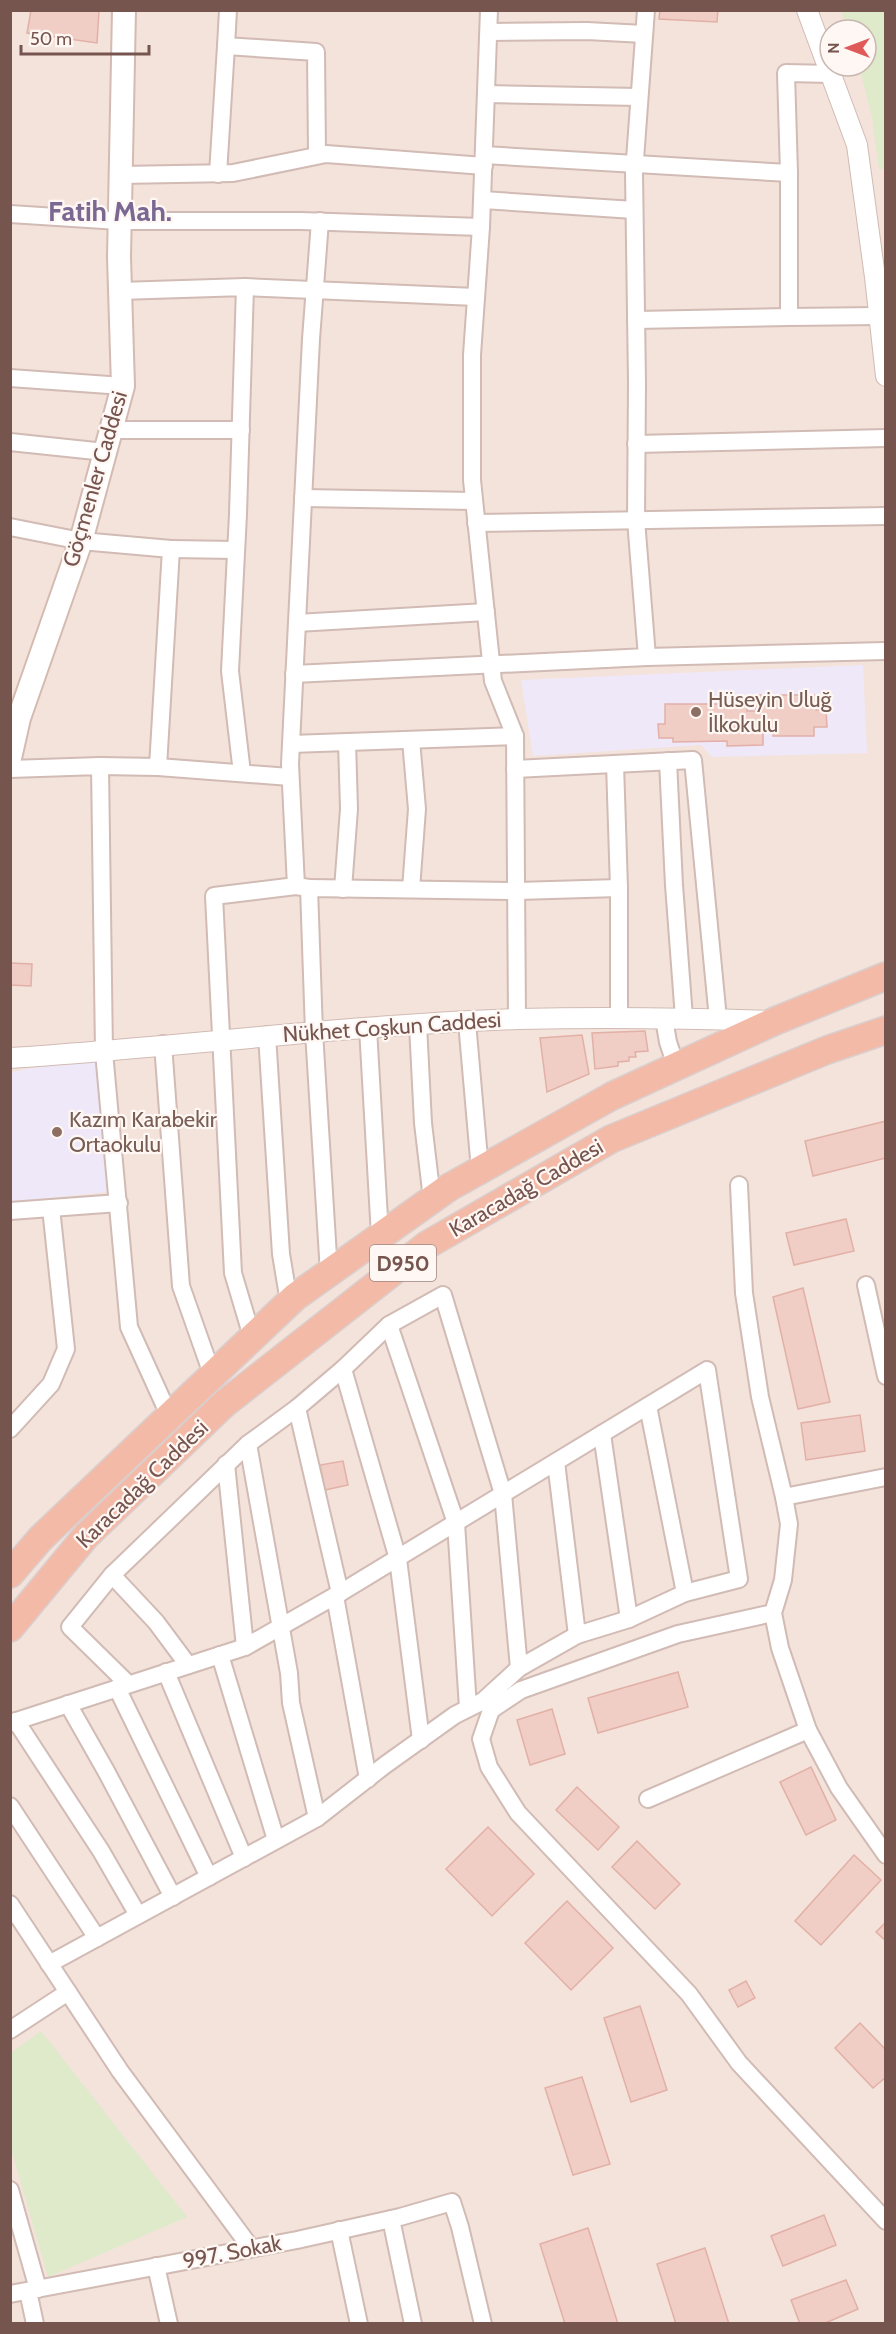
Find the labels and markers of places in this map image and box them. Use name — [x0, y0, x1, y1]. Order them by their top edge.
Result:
place label: Hüseyin Uluğ İlkokulu — [708, 686, 832, 738]
marker: Hüseyin Uluğ İlkokulu — [689, 705, 703, 719]
place label: Kazım Karabekir Ortaokulu — [69, 1106, 217, 1158]
marker: Kazım Karabekir Ortaokulu — [50, 1125, 64, 1139]

